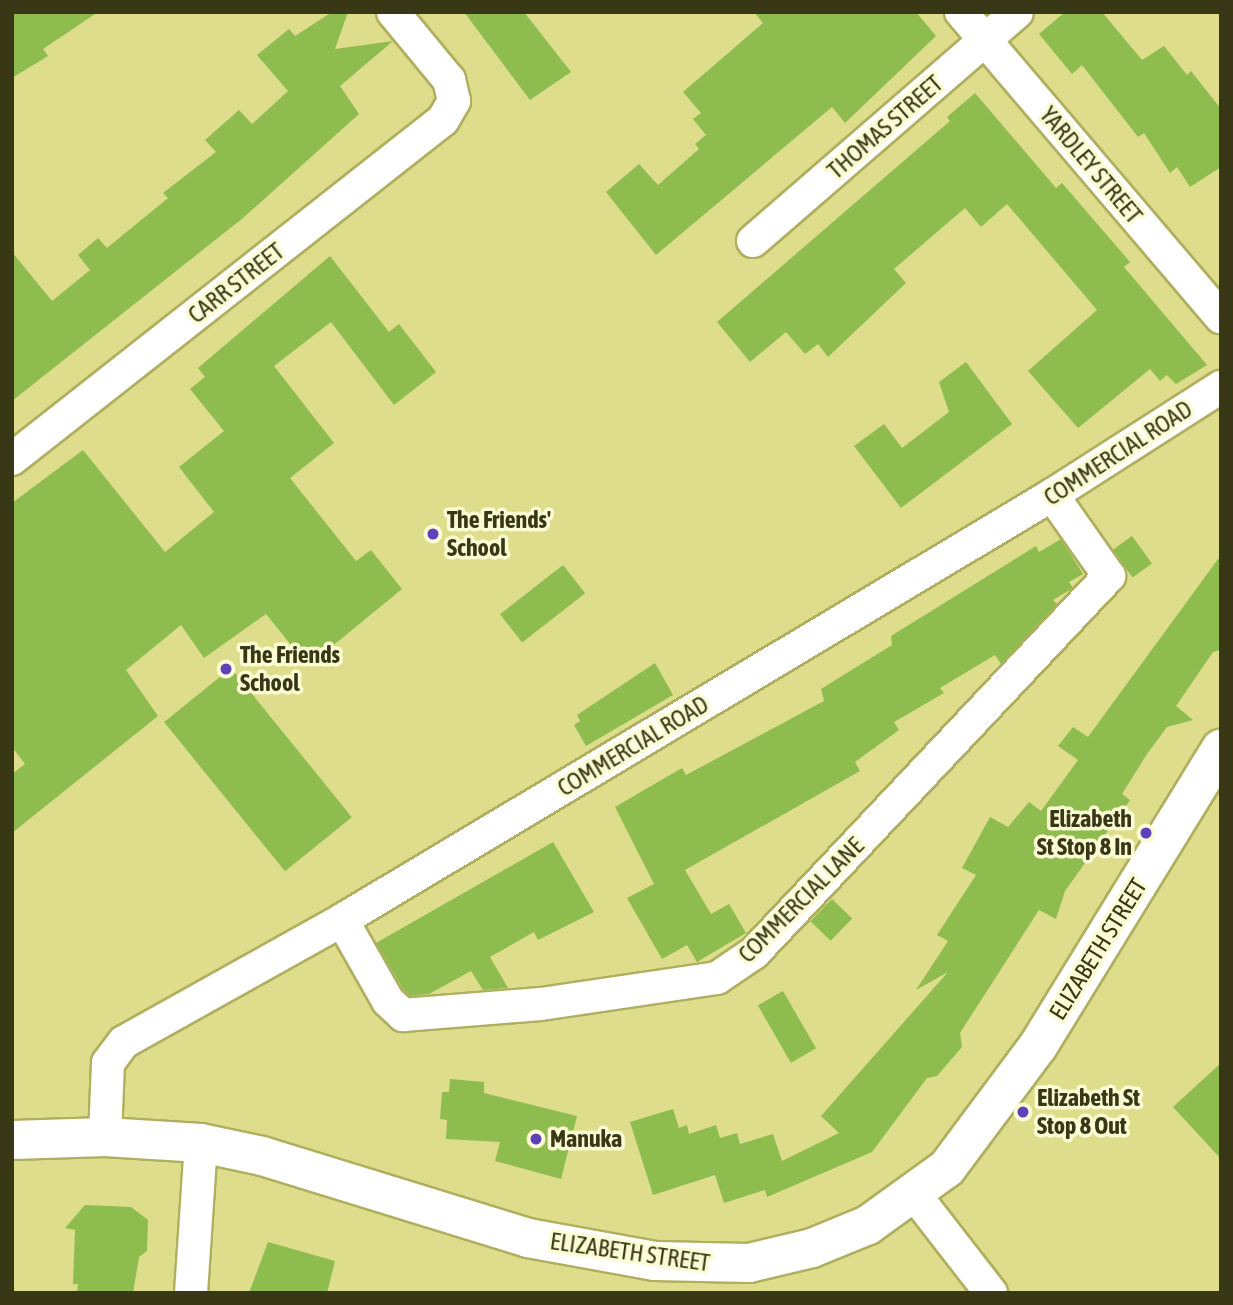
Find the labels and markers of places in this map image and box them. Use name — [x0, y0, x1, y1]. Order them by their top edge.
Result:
place label: The Friends' School — [447, 506, 551, 562]
marker: The Friends' School — [425, 526, 441, 542]
place label: The Friends School — [240, 641, 340, 697]
marker: The Friends School — [218, 661, 234, 677]
place label: Elizabeth St Stop 8 In — [1037, 805, 1132, 861]
marker: Elizabeth St Stop 8 In — [1138, 825, 1154, 841]
place label: Elizabeth St Stop 8 Out — [1037, 1084, 1140, 1140]
marker: Elizabeth St Stop 8 Out — [1015, 1104, 1031, 1120]
place label: Manuka — [550, 1125, 622, 1153]
marker: Manuka — [528, 1131, 544, 1147]

